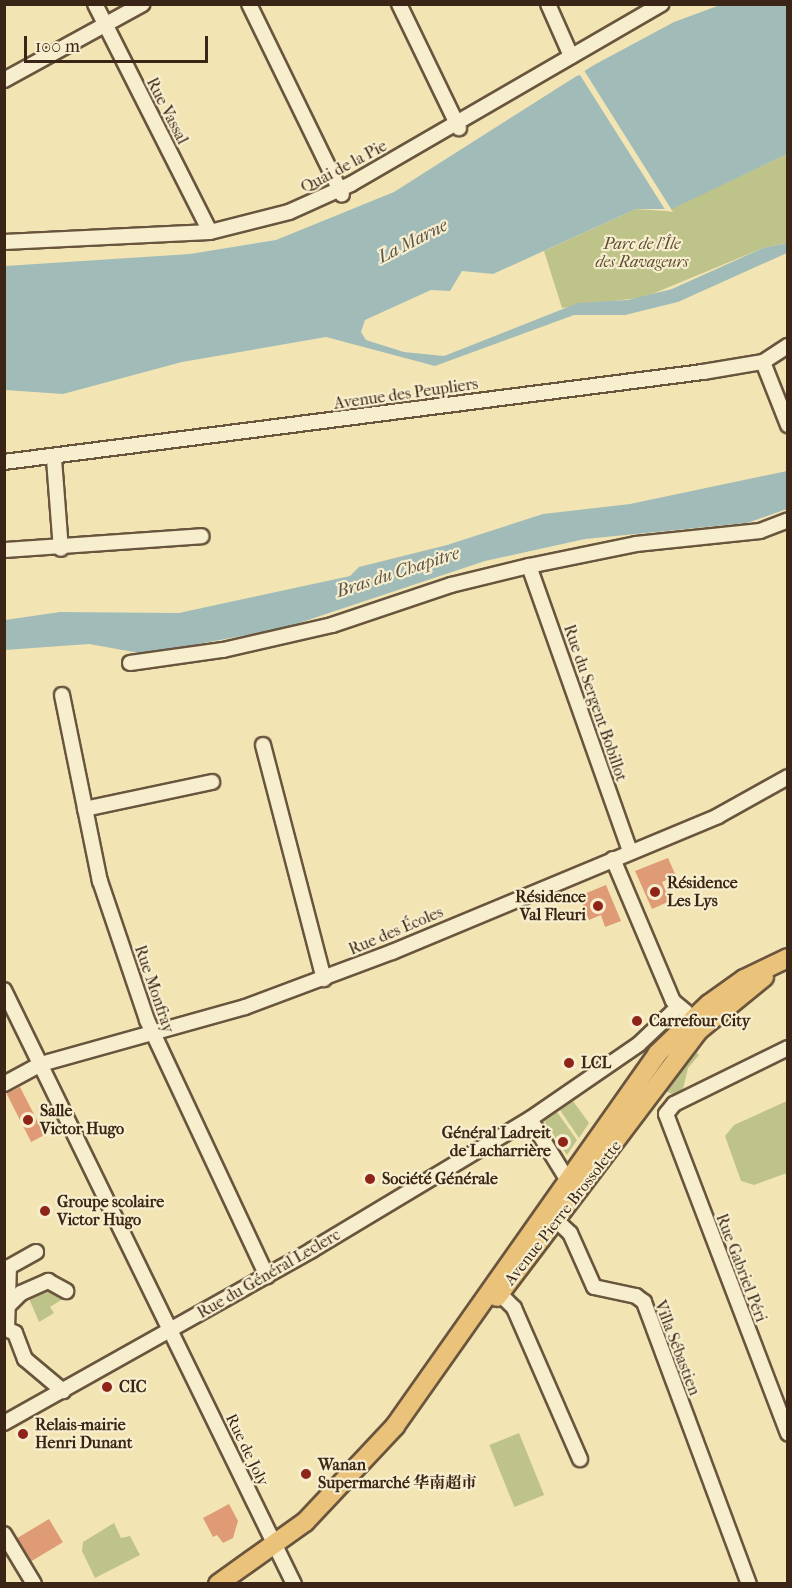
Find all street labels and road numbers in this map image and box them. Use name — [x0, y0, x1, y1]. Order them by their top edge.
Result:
street label: Rue Vassal — [142, 75, 192, 147]
street label: Quai de la Pie — [298, 136, 390, 198]
street label: Avenue des Peupliers — [333, 374, 479, 414]
street label: Rue du Sergent Bobillot — [559, 622, 631, 784]
street label: Rue des Écoles — [346, 903, 446, 959]
street label: Rue Monfray — [130, 943, 178, 1035]
street label: Avenue Pierre Brossolette — [500, 1137, 626, 1289]
street label: Rue Gabriel Péri — [712, 1211, 770, 1325]
street label: Rue du Général Leclerc — [194, 1225, 344, 1323]
street label: Villa Sébastien — [650, 1298, 704, 1398]
street label: Rue de Joly — [221, 1411, 273, 1489]

